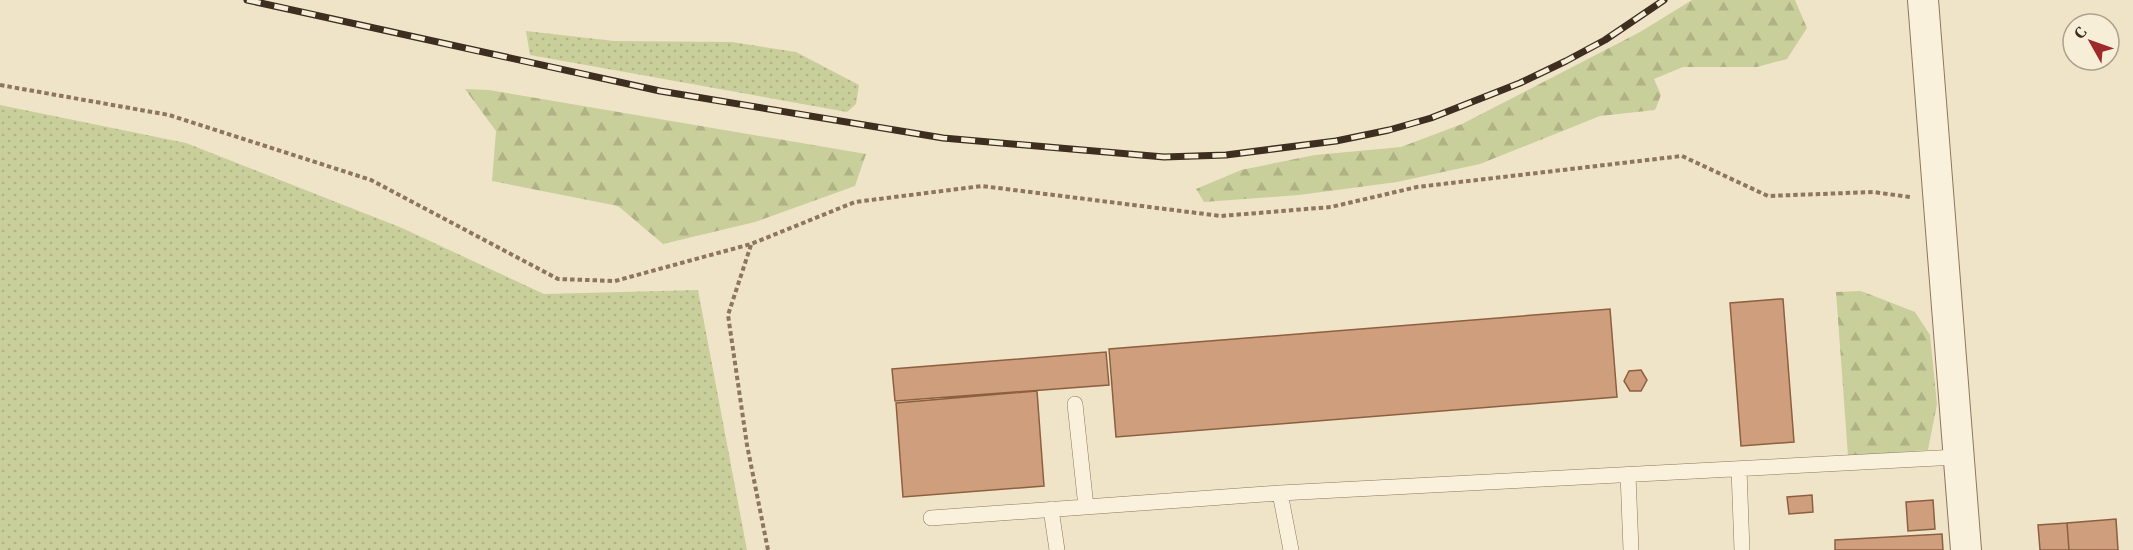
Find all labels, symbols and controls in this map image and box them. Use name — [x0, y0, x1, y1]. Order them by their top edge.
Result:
north arrow — [2061, 12, 2121, 72]
text: С — [2068, 21, 2091, 43]

